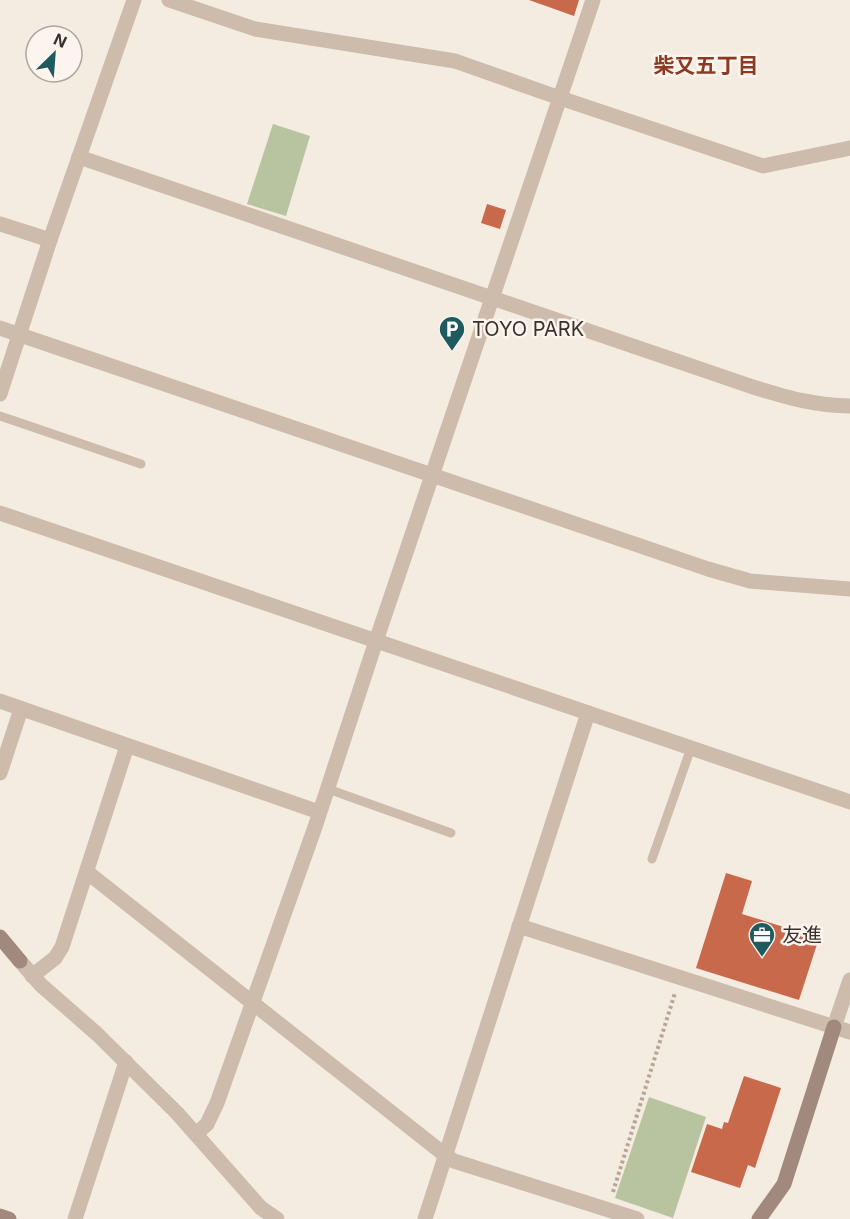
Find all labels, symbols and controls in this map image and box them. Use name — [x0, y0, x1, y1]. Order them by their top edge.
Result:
north arrow — [24, 24, 84, 84]
text: N — [51, 29, 70, 52]
district label: 柴又五丁目 — [654, 53, 759, 78]
parking icon: TOYO PARK — [437, 314, 467, 352]
place label: TOYO PARK — [472, 317, 584, 341]
office icon: 友進 — [747, 920, 777, 958]
place label: 友進 — [782, 923, 822, 947]

